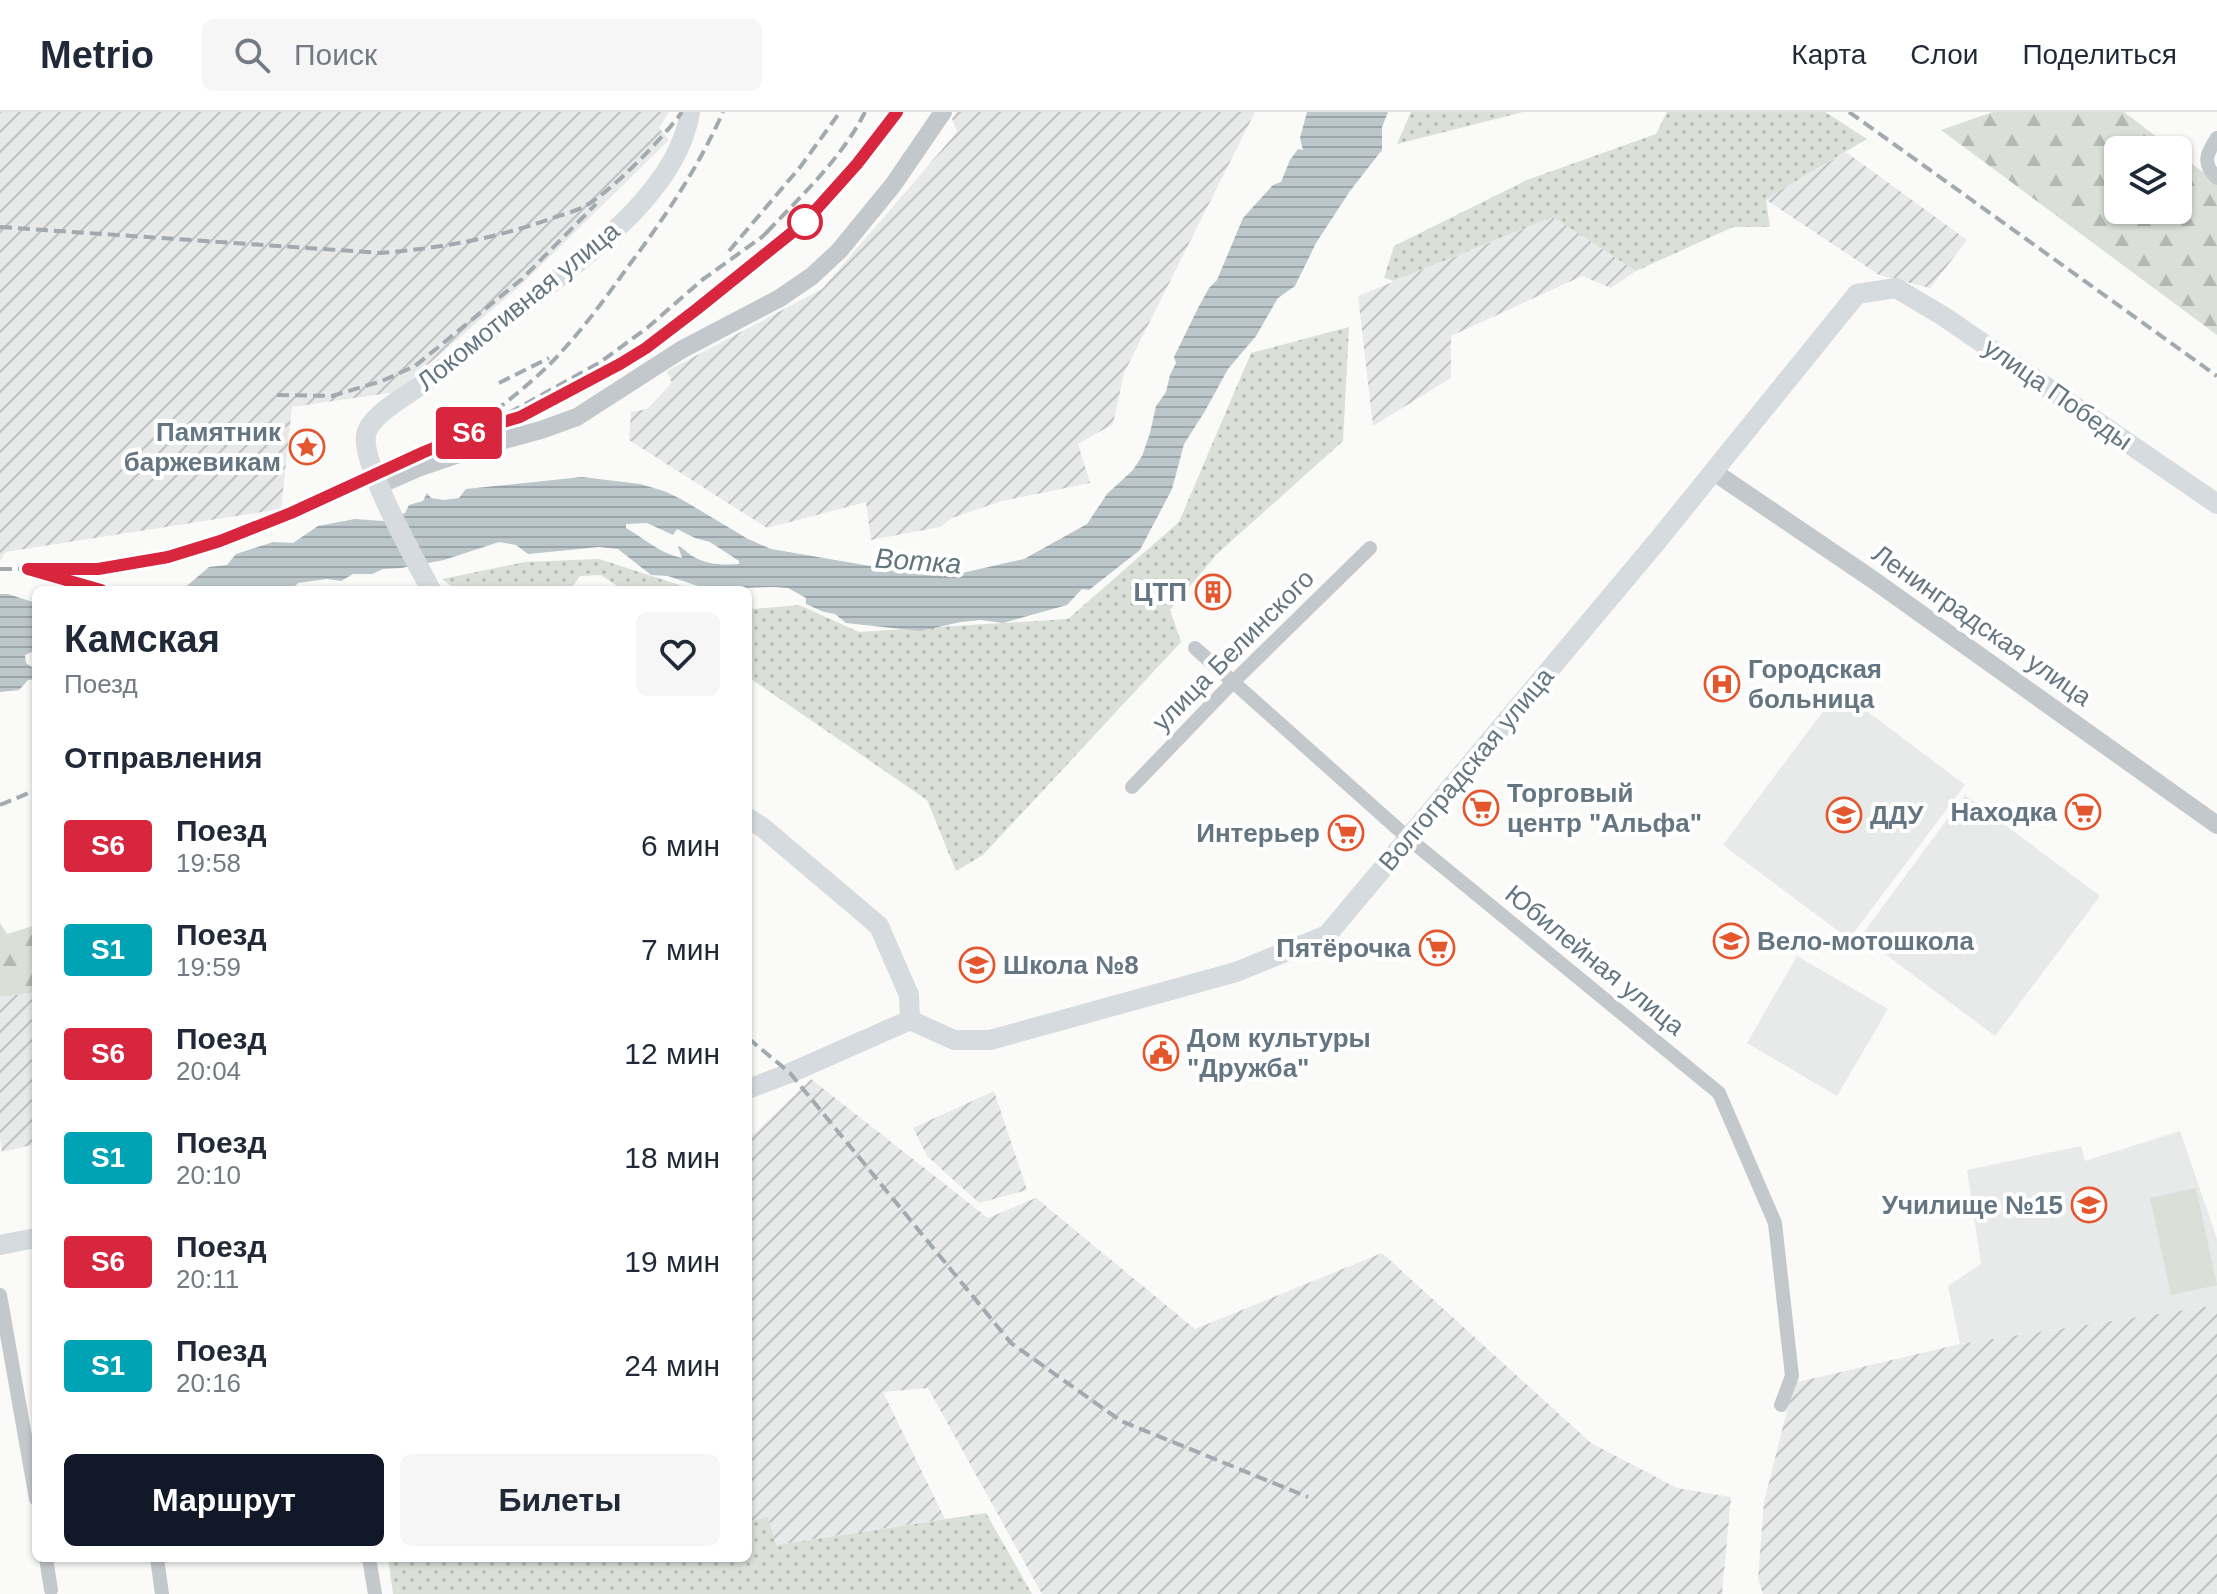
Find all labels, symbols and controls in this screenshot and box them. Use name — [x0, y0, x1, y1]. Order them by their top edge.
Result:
search box — [202, 19, 762, 91]
icon: search — [230, 33, 274, 77]
text: Metrio — [40, 34, 154, 76]
text: Поиск — [294, 38, 377, 71]
text: Карта — [1791, 39, 1866, 70]
text: Слои — [1910, 39, 1978, 70]
text: Поделиться — [2022, 39, 2177, 70]
map controls — [2104, 136, 2192, 224]
button: layers — [2104, 136, 2192, 224]
unlabelled marker — [788, 205, 822, 239]
street label: Локомотивная улица — [411, 215, 625, 397]
street label: улица Победы — [1978, 332, 2138, 456]
line badge: S6 — [433, 407, 505, 459]
place label: Памятник баржевикам — [124, 417, 282, 477]
text: S6 — [452, 417, 486, 448]
place icon: Памятник баржевикам — [288, 428, 326, 466]
street label: Ленинградская улица — [1867, 538, 2098, 712]
water label: Вотка — [874, 543, 962, 579]
street label: улица Белинского — [1146, 563, 1320, 737]
building icon: ЦТП — [1194, 573, 1232, 611]
place label: ЦТП — [1133, 577, 1187, 607]
button: heart — [636, 612, 720, 696]
text: Камская — [64, 618, 220, 660]
place label: Городская больница — [1748, 654, 1882, 714]
street label: Волгоградская улица — [1372, 661, 1560, 877]
hospital icon: Городская больница — [1703, 665, 1741, 703]
text: Поезд — [64, 669, 138, 699]
text: Отправления — [64, 741, 263, 774]
place label: Торговый центр "Альфа" — [1507, 778, 1702, 838]
supermarket icon: Торговый центр "Альфа" — [1462, 789, 1500, 827]
supermarket icon: Находка — [2064, 793, 2102, 831]
school or university icon: ДДУ — [1825, 796, 1863, 834]
place label: Находка — [1950, 797, 2058, 827]
place label: ДДУ — [1870, 800, 1924, 830]
text: Поезд — [176, 814, 267, 847]
supermarket icon: Интерьер — [1327, 814, 1365, 852]
place label: Интерьер — [1196, 818, 1320, 848]
text: 6 мин — [641, 829, 720, 862]
text: S6 — [91, 830, 125, 861]
text: 19:58 — [176, 848, 241, 878]
street label: Юбилейная улица — [1500, 879, 1691, 1042]
text: Поезд — [176, 918, 267, 951]
school or university icon: Вело-мотошкола — [1712, 922, 1750, 960]
place label: Вело-мотошкола — [1757, 926, 1974, 956]
supermarket icon: Пятёрочка — [1418, 929, 1456, 967]
text: 7 мин — [641, 933, 720, 966]
place label: Пятёрочка — [1276, 933, 1412, 963]
text: S1 — [91, 934, 125, 965]
school or university icon: Школа №8 — [958, 946, 996, 984]
place label: Школа №8 — [1003, 950, 1139, 980]
text: 19:59 — [176, 952, 241, 982]
text: Поезд — [176, 1022, 267, 1055]
place label: Дом культуры "Дружба" — [1187, 1023, 1371, 1083]
public building icon: Дом культуры "Дружба" — [1142, 1034, 1180, 1072]
text: 12 мин — [624, 1037, 720, 1070]
text: S6 — [91, 1038, 125, 1069]
text: 20:04 — [176, 1056, 241, 1086]
text: Поезд — [176, 1126, 267, 1159]
text: 18 мин — [624, 1141, 720, 1174]
text: S1 — [91, 1142, 125, 1173]
text: 20:10 — [176, 1160, 241, 1190]
school or university icon: Училище №15 — [2070, 1186, 2108, 1224]
place label: Училище №15 — [1882, 1190, 2063, 1220]
text: Поезд — [176, 1230, 267, 1263]
text: 19 мин — [624, 1245, 720, 1278]
text: S6 — [91, 1246, 125, 1277]
text: 20:11 — [176, 1264, 239, 1294]
text: Поезд — [176, 1334, 267, 1367]
text: 24 мин — [624, 1349, 720, 1382]
text: S1 — [91, 1350, 125, 1381]
text: 20:16 — [176, 1368, 241, 1398]
button: Маршрут — [64, 1454, 384, 1546]
button: Билеты — [400, 1454, 720, 1546]

